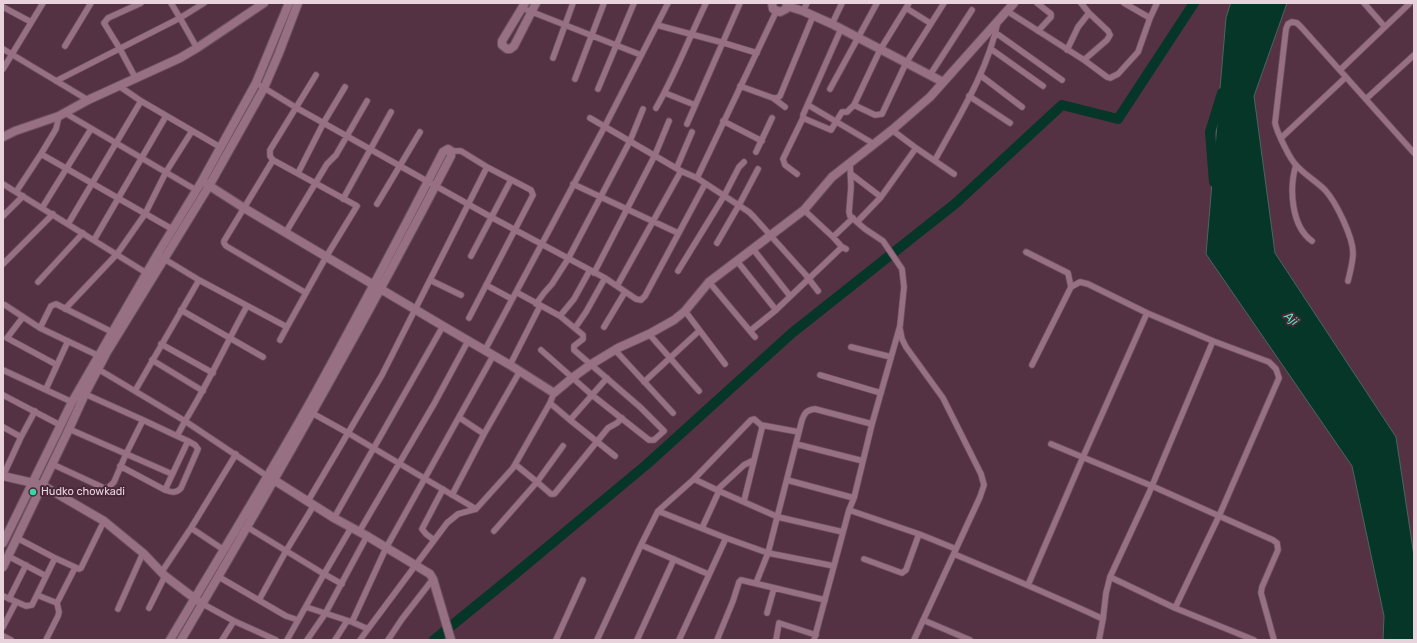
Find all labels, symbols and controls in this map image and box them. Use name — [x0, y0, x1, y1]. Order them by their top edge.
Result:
water label: Aji — [1281, 309, 1301, 329]
place label: Hudko chowkadi — [41, 485, 125, 499]
marker: Hudko chowkadi — [28, 487, 38, 497]

